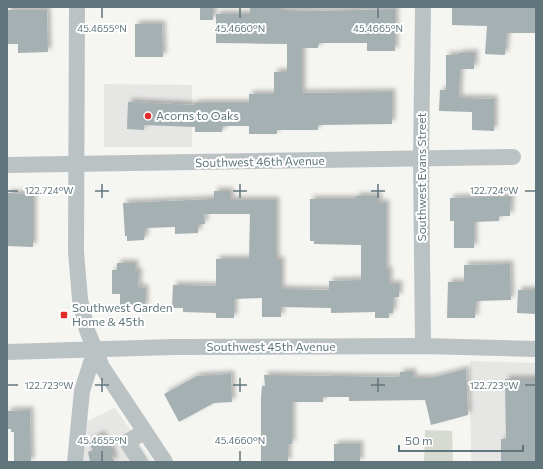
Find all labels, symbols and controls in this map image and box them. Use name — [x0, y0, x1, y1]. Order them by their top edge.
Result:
text: 45.4655°N — [77, 22, 127, 34]
text: 45.4660°N — [215, 22, 265, 34]
text: 45.4665°N — [353, 22, 403, 34]
place label: Acorns to Oaks — [156, 108, 239, 122]
marker: Acorns to Oaks — [143, 111, 153, 121]
street label: Southwest Evans Street — [414, 113, 428, 241]
street label: Southwest 46th Avenue — [195, 153, 325, 169]
text: 122.724°W — [24, 184, 74, 196]
text: 122.724°W — [469, 184, 519, 196]
place label: Southwest Garden Home & 45th — [72, 300, 173, 328]
marker: Southwest Garden Home & 45th — [59, 310, 69, 320]
street label: Southwest 45th Avenue — [206, 339, 336, 353]
text: 122.723°W — [24, 379, 74, 391]
text: 122.723°W — [469, 379, 519, 391]
scale bar — [399, 427, 523, 453]
text: 50 m — [405, 433, 433, 447]
text: 45.4655°N — [77, 434, 127, 446]
text: 45.4660°N — [215, 434, 265, 446]

